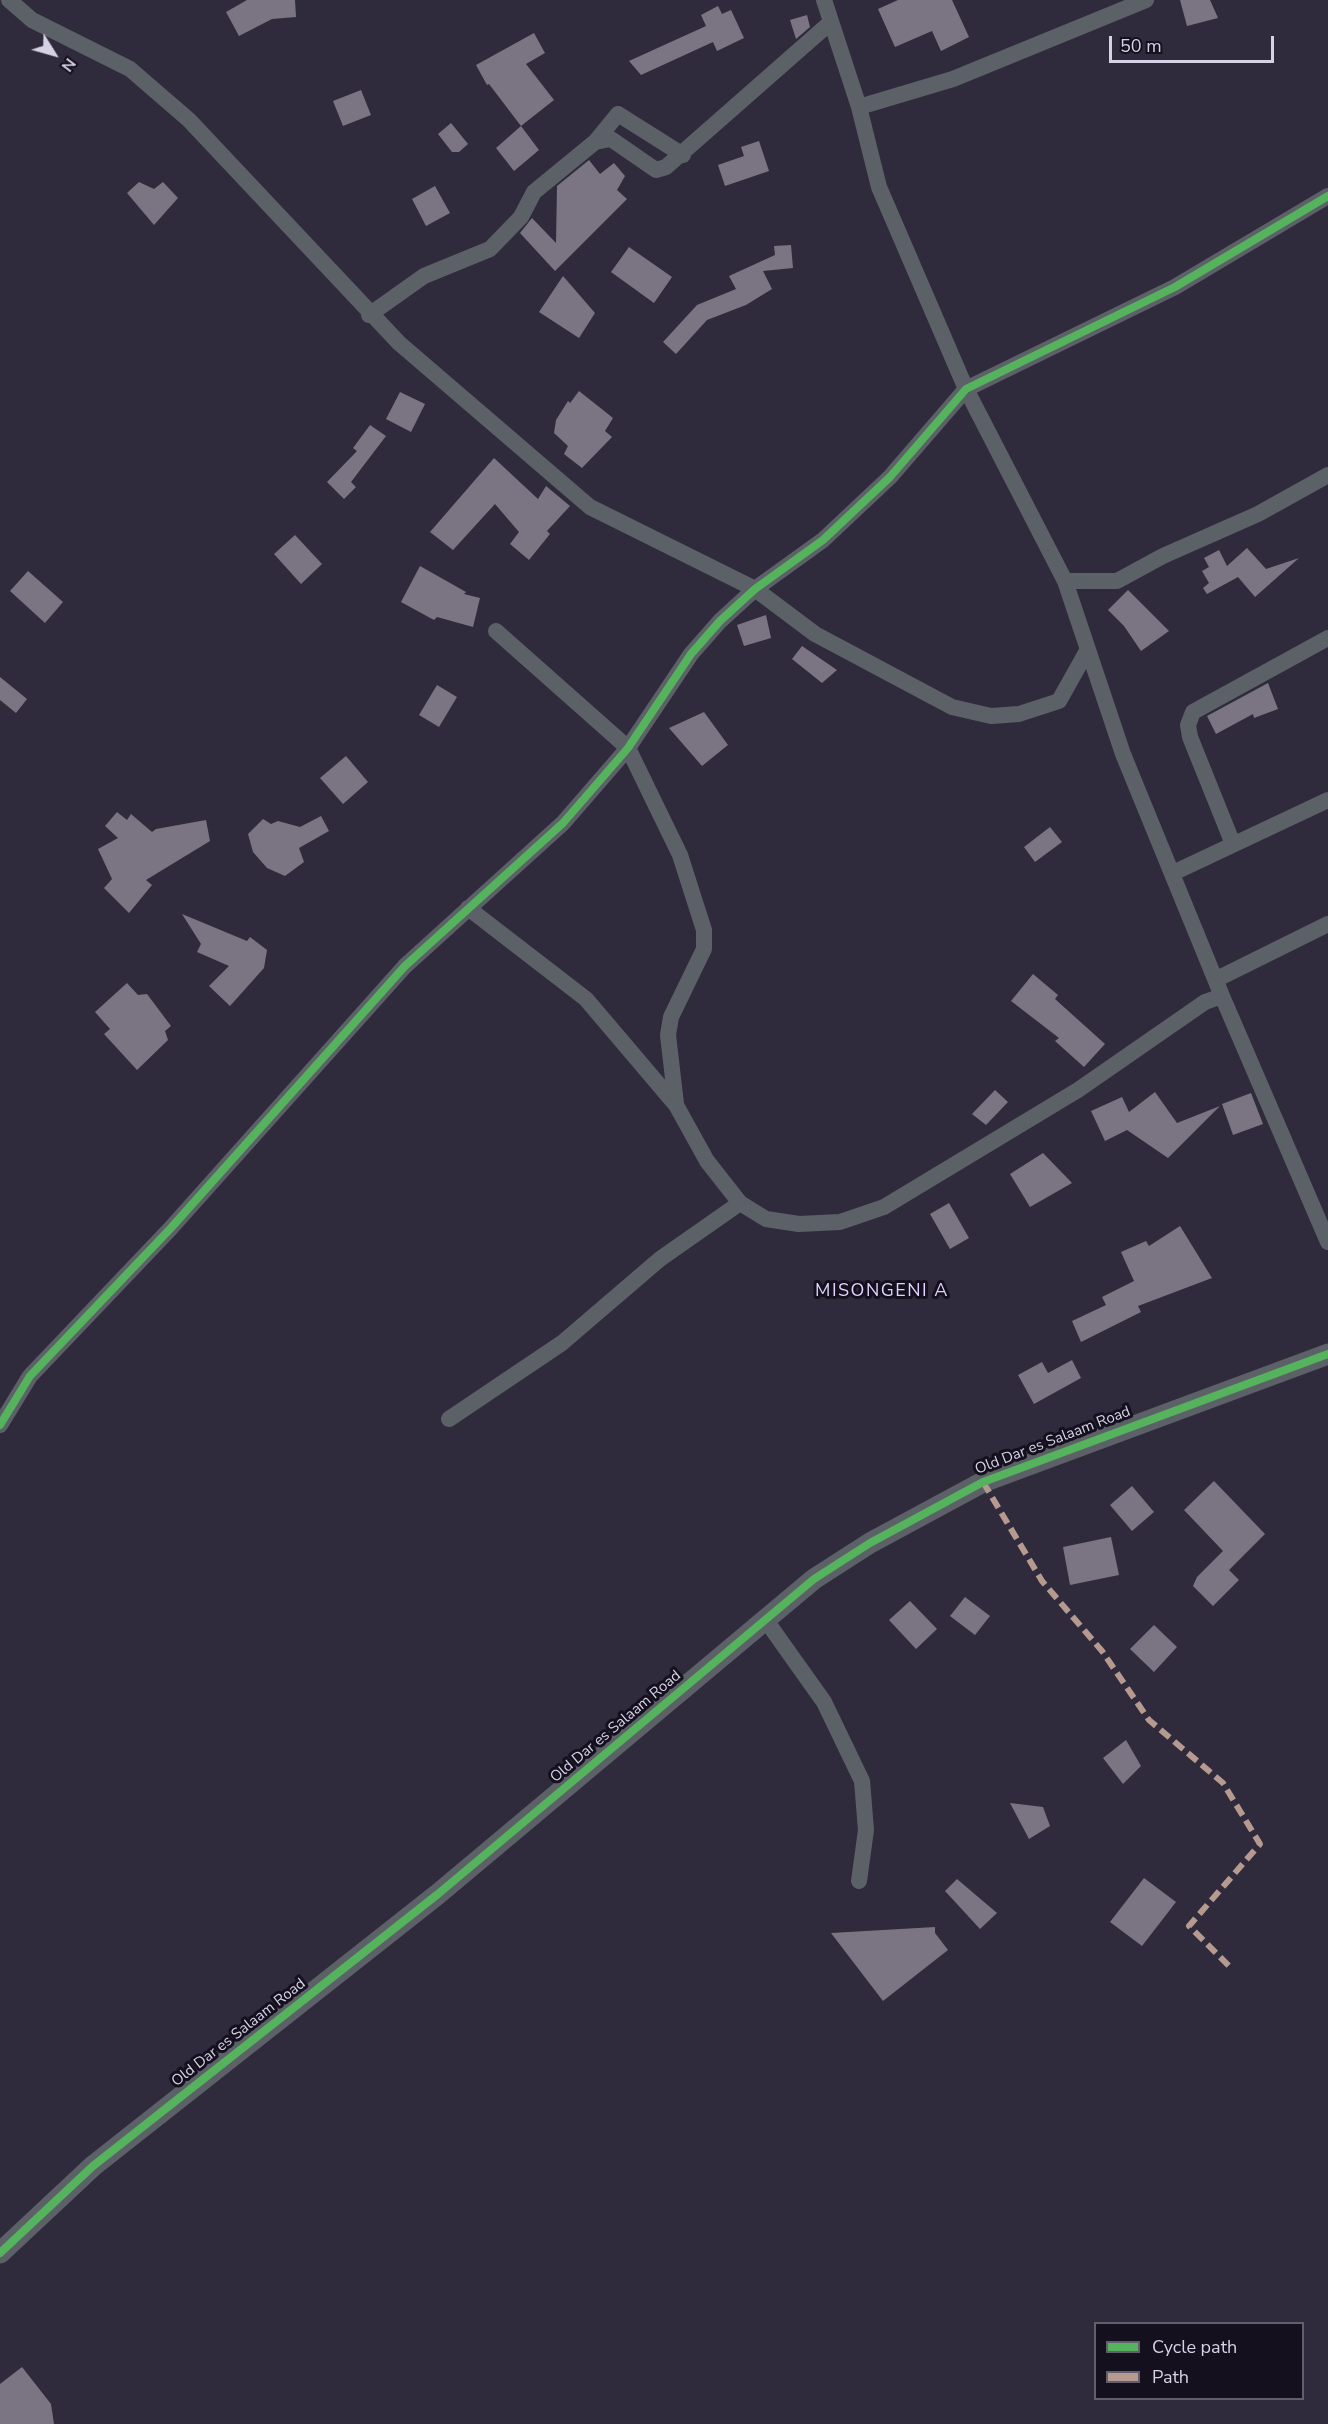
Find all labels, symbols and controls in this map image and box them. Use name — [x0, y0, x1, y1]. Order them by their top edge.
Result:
north arrow — [24, 24, 84, 84]
scale bar — [1112, 24, 1277, 62]
text: 50 m — [1120, 34, 1162, 58]
text: N — [56, 53, 81, 76]
district label: MISONGENI A — [815, 1281, 949, 1303]
street label: Old Dar es Salaam Road — [973, 1403, 1133, 1479]
street label: Old Dar es Salaam Road — [547, 1667, 685, 1787]
street label: Old Dar es Salaam Road — [168, 1975, 310, 2091]
legend — [1094, 2322, 1304, 2400]
text: Cycle path — [1152, 2335, 1237, 2359]
text: Path — [1152, 2365, 1189, 2389]

